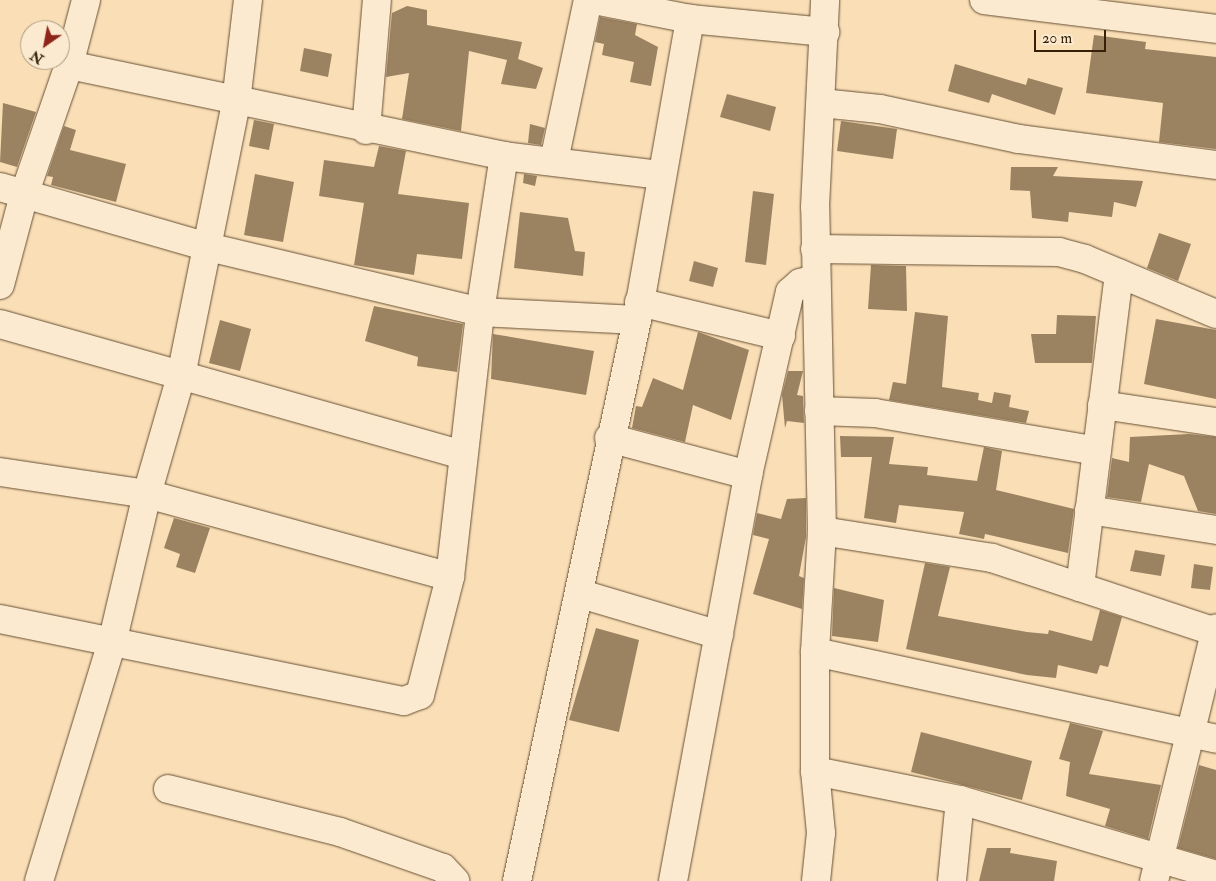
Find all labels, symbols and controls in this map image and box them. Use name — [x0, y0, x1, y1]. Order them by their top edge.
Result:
north arrow — [20, 20, 70, 70]
scale bar — [1036, 20, 1108, 52]
text: 20 m — [1042, 29, 1072, 48]
text: N — [27, 47, 47, 68]

